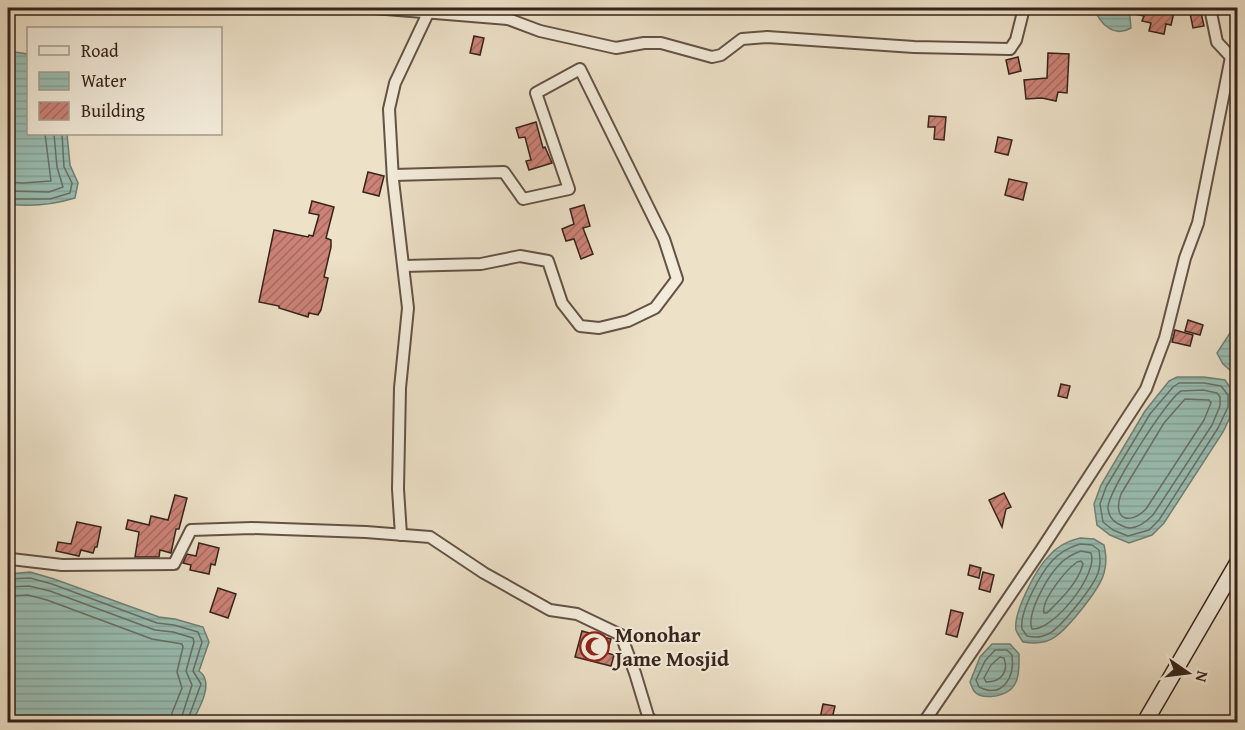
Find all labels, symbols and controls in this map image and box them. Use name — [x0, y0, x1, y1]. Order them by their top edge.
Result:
legend — [27, 27, 222, 135]
text: Road — [81, 37, 119, 64]
text: Water — [81, 67, 127, 94]
text: Building — [81, 97, 145, 124]
place label: Monohar Jame Mosjid — [612, 619, 729, 674]
mosque icon: Monohar Jame Mosjid — [578, 630, 610, 662]
north arrow — [1158, 643, 1218, 703]
text: N — [1190, 669, 1215, 685]

